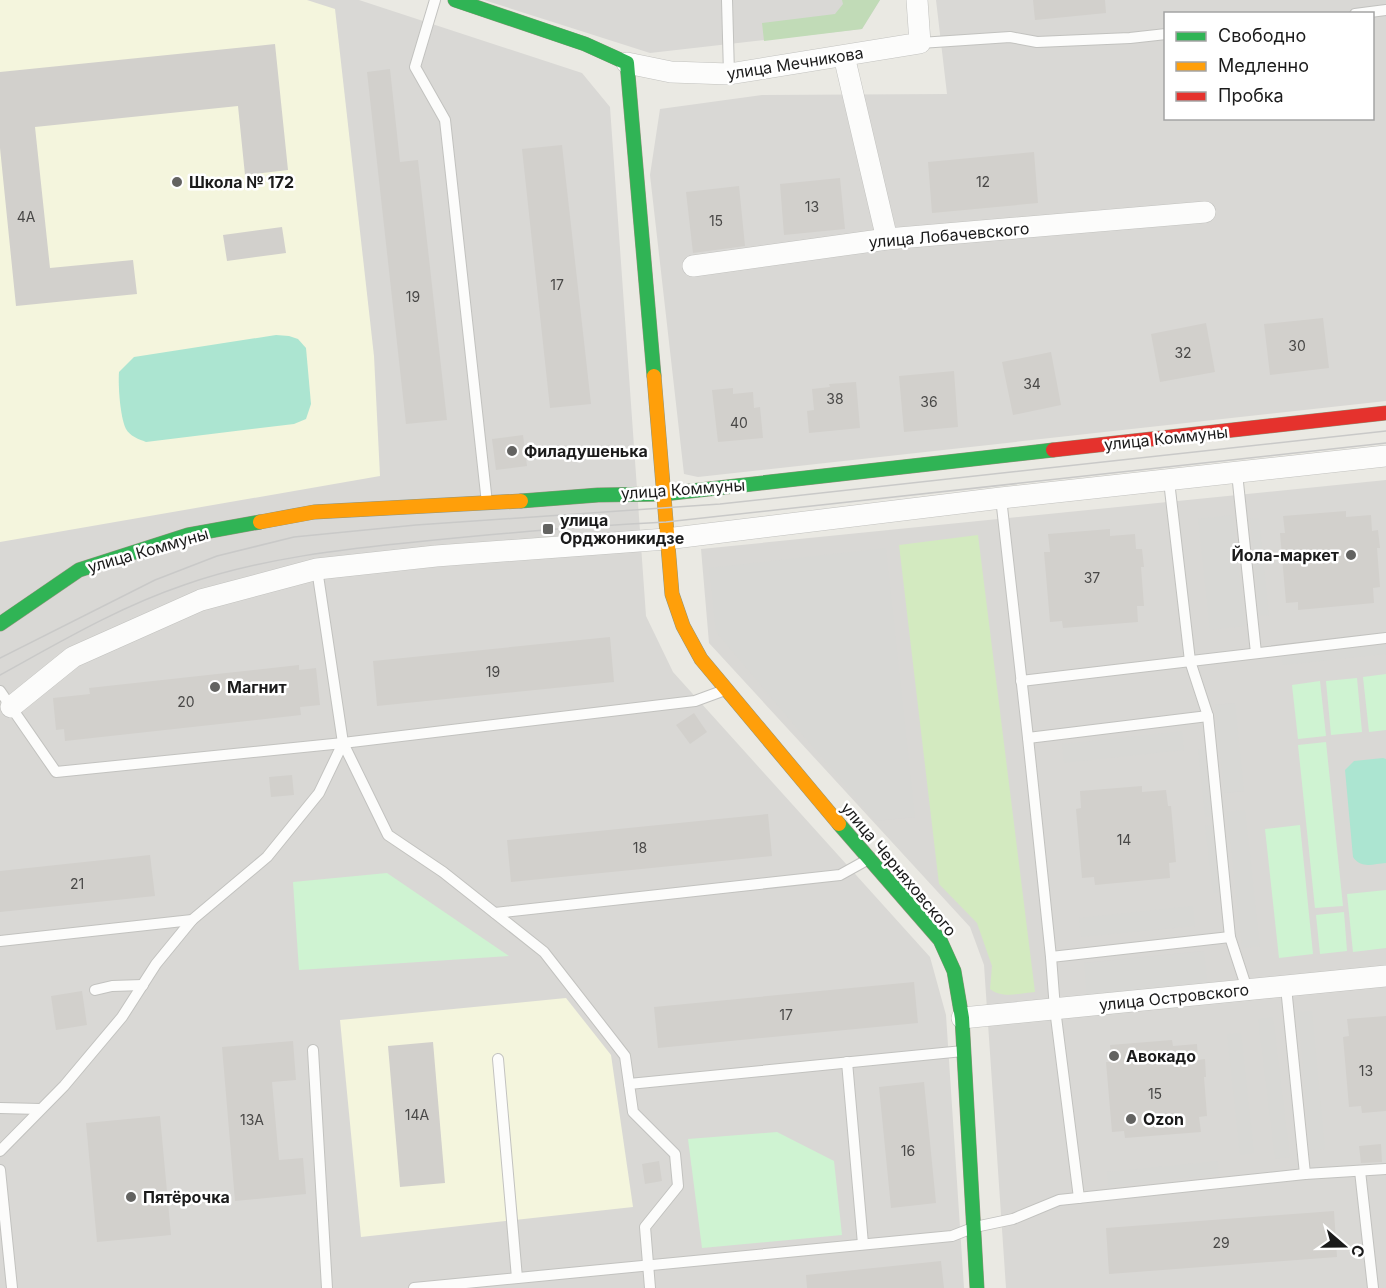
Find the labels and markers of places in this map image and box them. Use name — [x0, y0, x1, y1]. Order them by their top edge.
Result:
place label: Школа № 172 — [189, 172, 294, 192]
marker: Школа № 172 — [170, 175, 184, 189]
place label: Филадушенька — [524, 441, 648, 461]
marker: Филадушенька — [505, 444, 519, 458]
place label: улица Орджоникидзе — [560, 510, 684, 548]
marker: улица Орджоникидзе — [541, 522, 555, 536]
place label: Йола-маркет — [1232, 545, 1339, 565]
marker: Йола-маркет — [1344, 548, 1358, 562]
place label: Магнит — [227, 677, 287, 697]
marker: Магнит — [208, 680, 222, 694]
place label: Авокадо — [1126, 1046, 1196, 1066]
marker: Авокадо — [1107, 1049, 1121, 1063]
place label: Ozon — [1143, 1109, 1184, 1129]
marker: Ozon — [1124, 1112, 1138, 1126]
place label: Пятёрочка — [143, 1187, 230, 1207]
marker: Пятёрочка — [124, 1190, 138, 1204]

